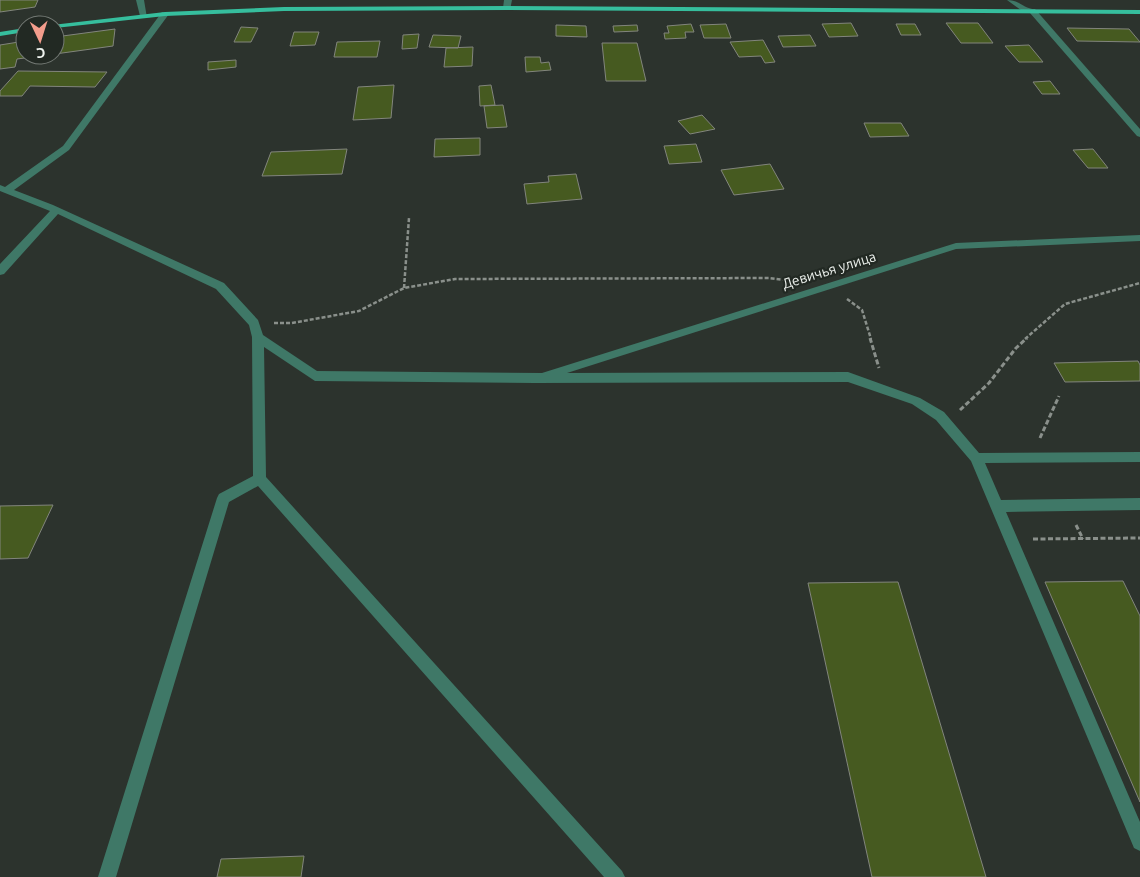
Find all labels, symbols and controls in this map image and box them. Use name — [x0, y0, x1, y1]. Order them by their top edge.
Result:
north arrow — [15, 15, 65, 65]
text: С — [36, 45, 46, 61]
street label: Девичья улица — [780, 248, 878, 292]

